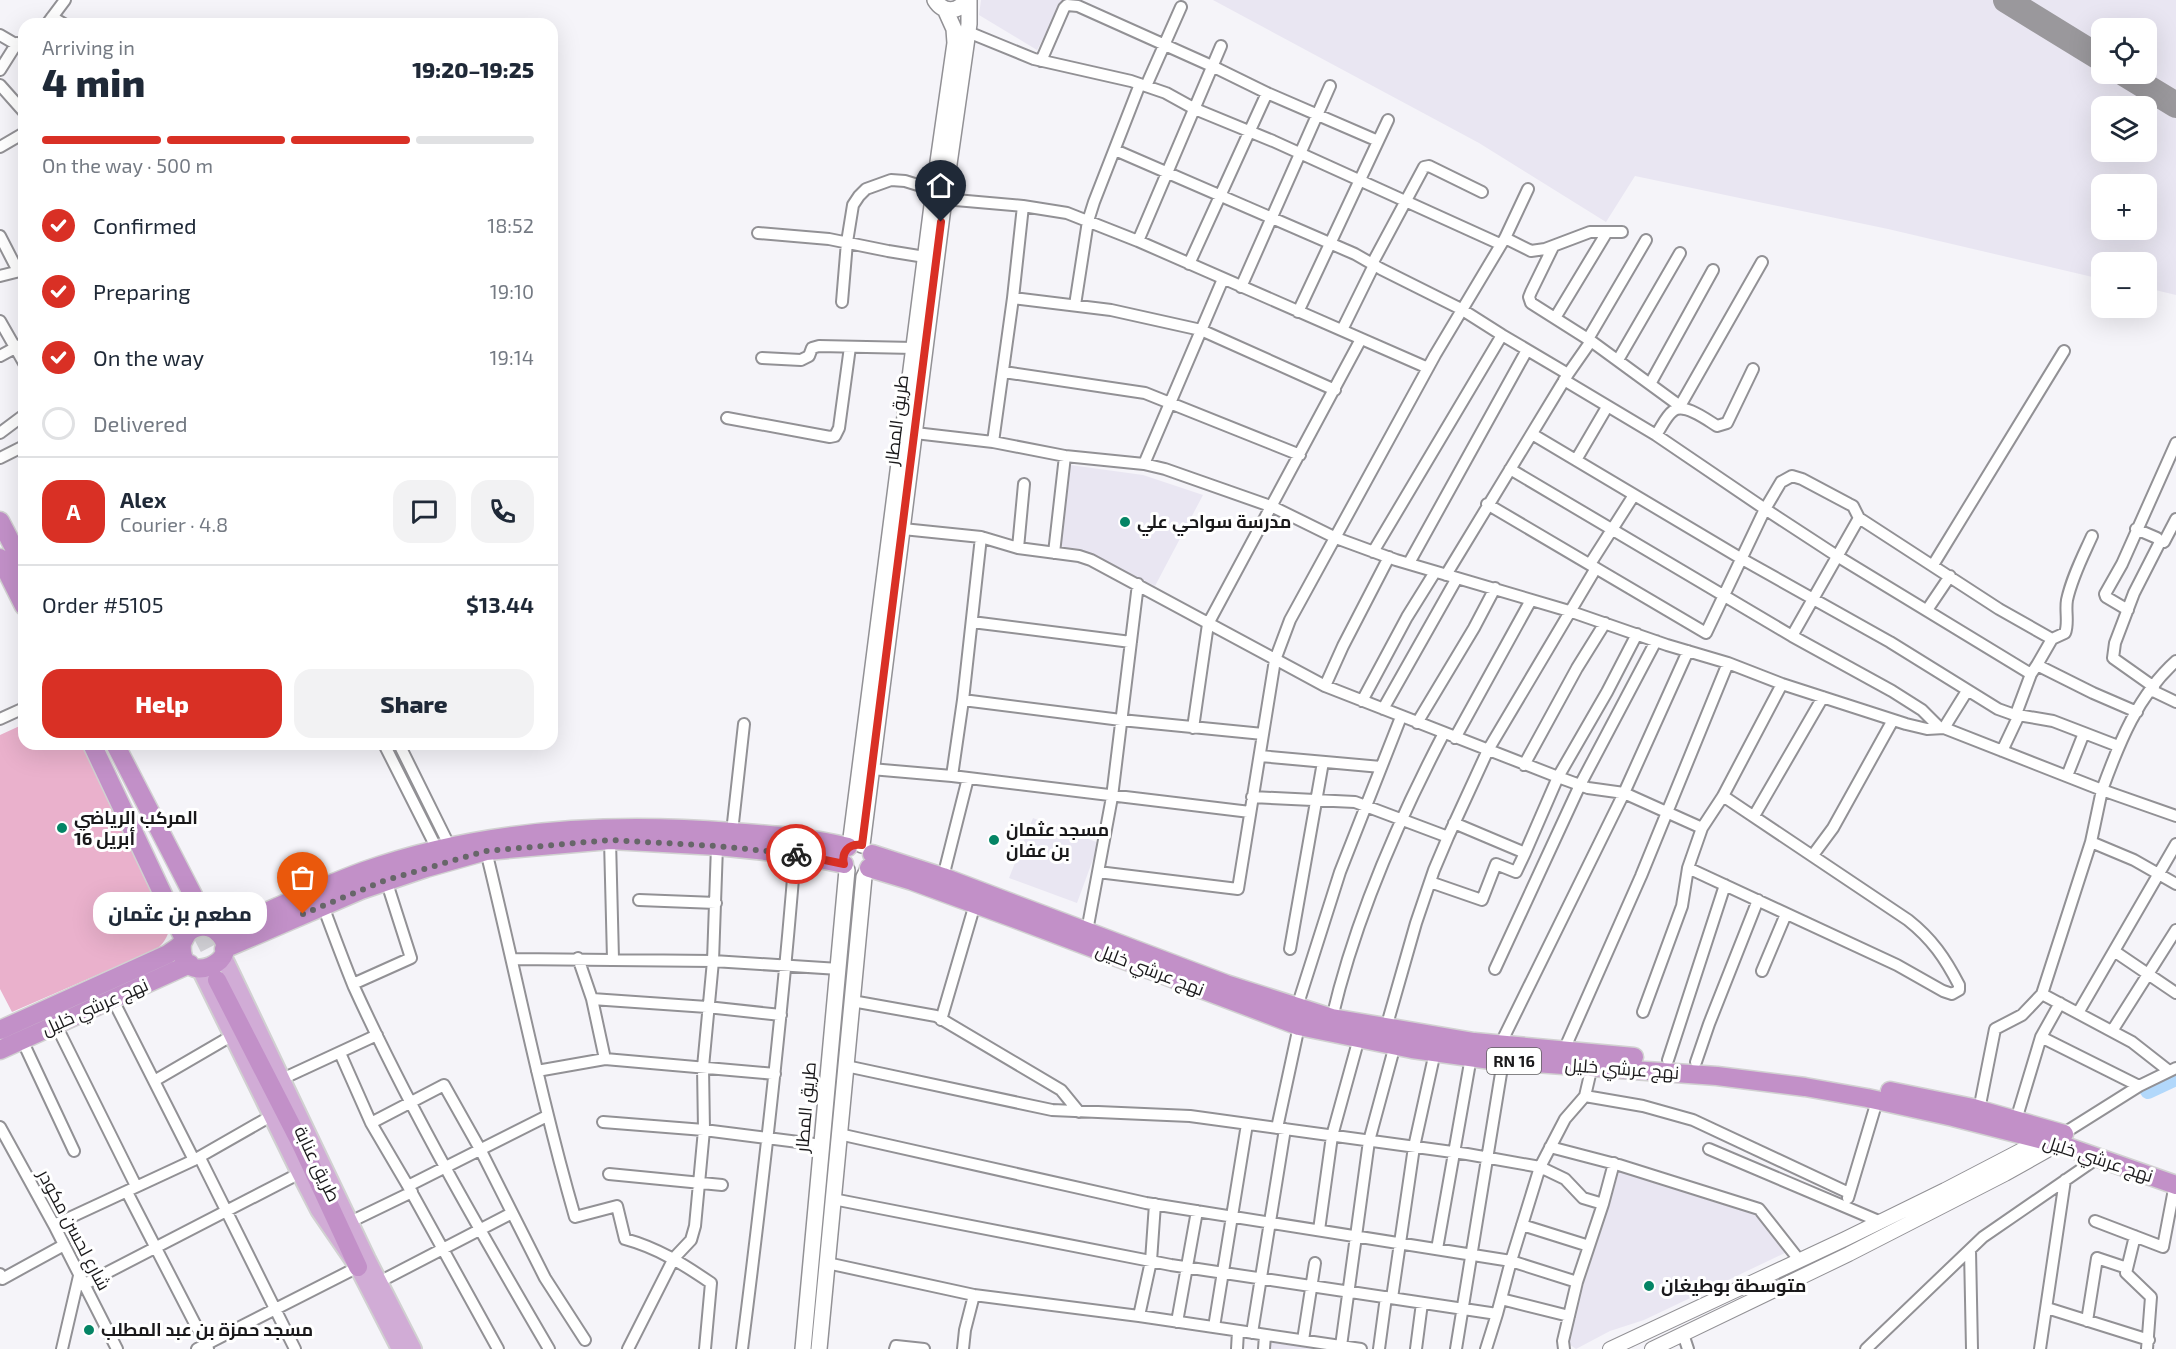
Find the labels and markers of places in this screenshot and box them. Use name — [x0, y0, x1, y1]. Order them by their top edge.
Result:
pin — [915, 160, 966, 222]
place label: مدرسة سواحي علي — [1137, 510, 1291, 537]
marker: مدرسة سواحي علي — [1118, 515, 1132, 529]
place label: المركب الرياضي 16 أبريل — [74, 806, 198, 850]
place label: مسجد عثمان بن عفان — [1006, 818, 1109, 862]
marker: المركب الرياضي 16 أبريل — [55, 821, 69, 835]
marker: مسجد عثمان بن عفان — [987, 833, 1001, 847]
pin — [277, 852, 328, 914]
callout: مطعم بن عثمان — [93, 893, 267, 935]
place label: متوسطة بوطيغان — [1661, 1274, 1807, 1297]
marker: متوسطة بوطيغان — [1642, 1279, 1656, 1293]
place label: مسجد حمزة بن عبد المطلب — [101, 1318, 313, 1341]
marker: مسجد حمزة بن عبد المطلب — [82, 1323, 96, 1337]

